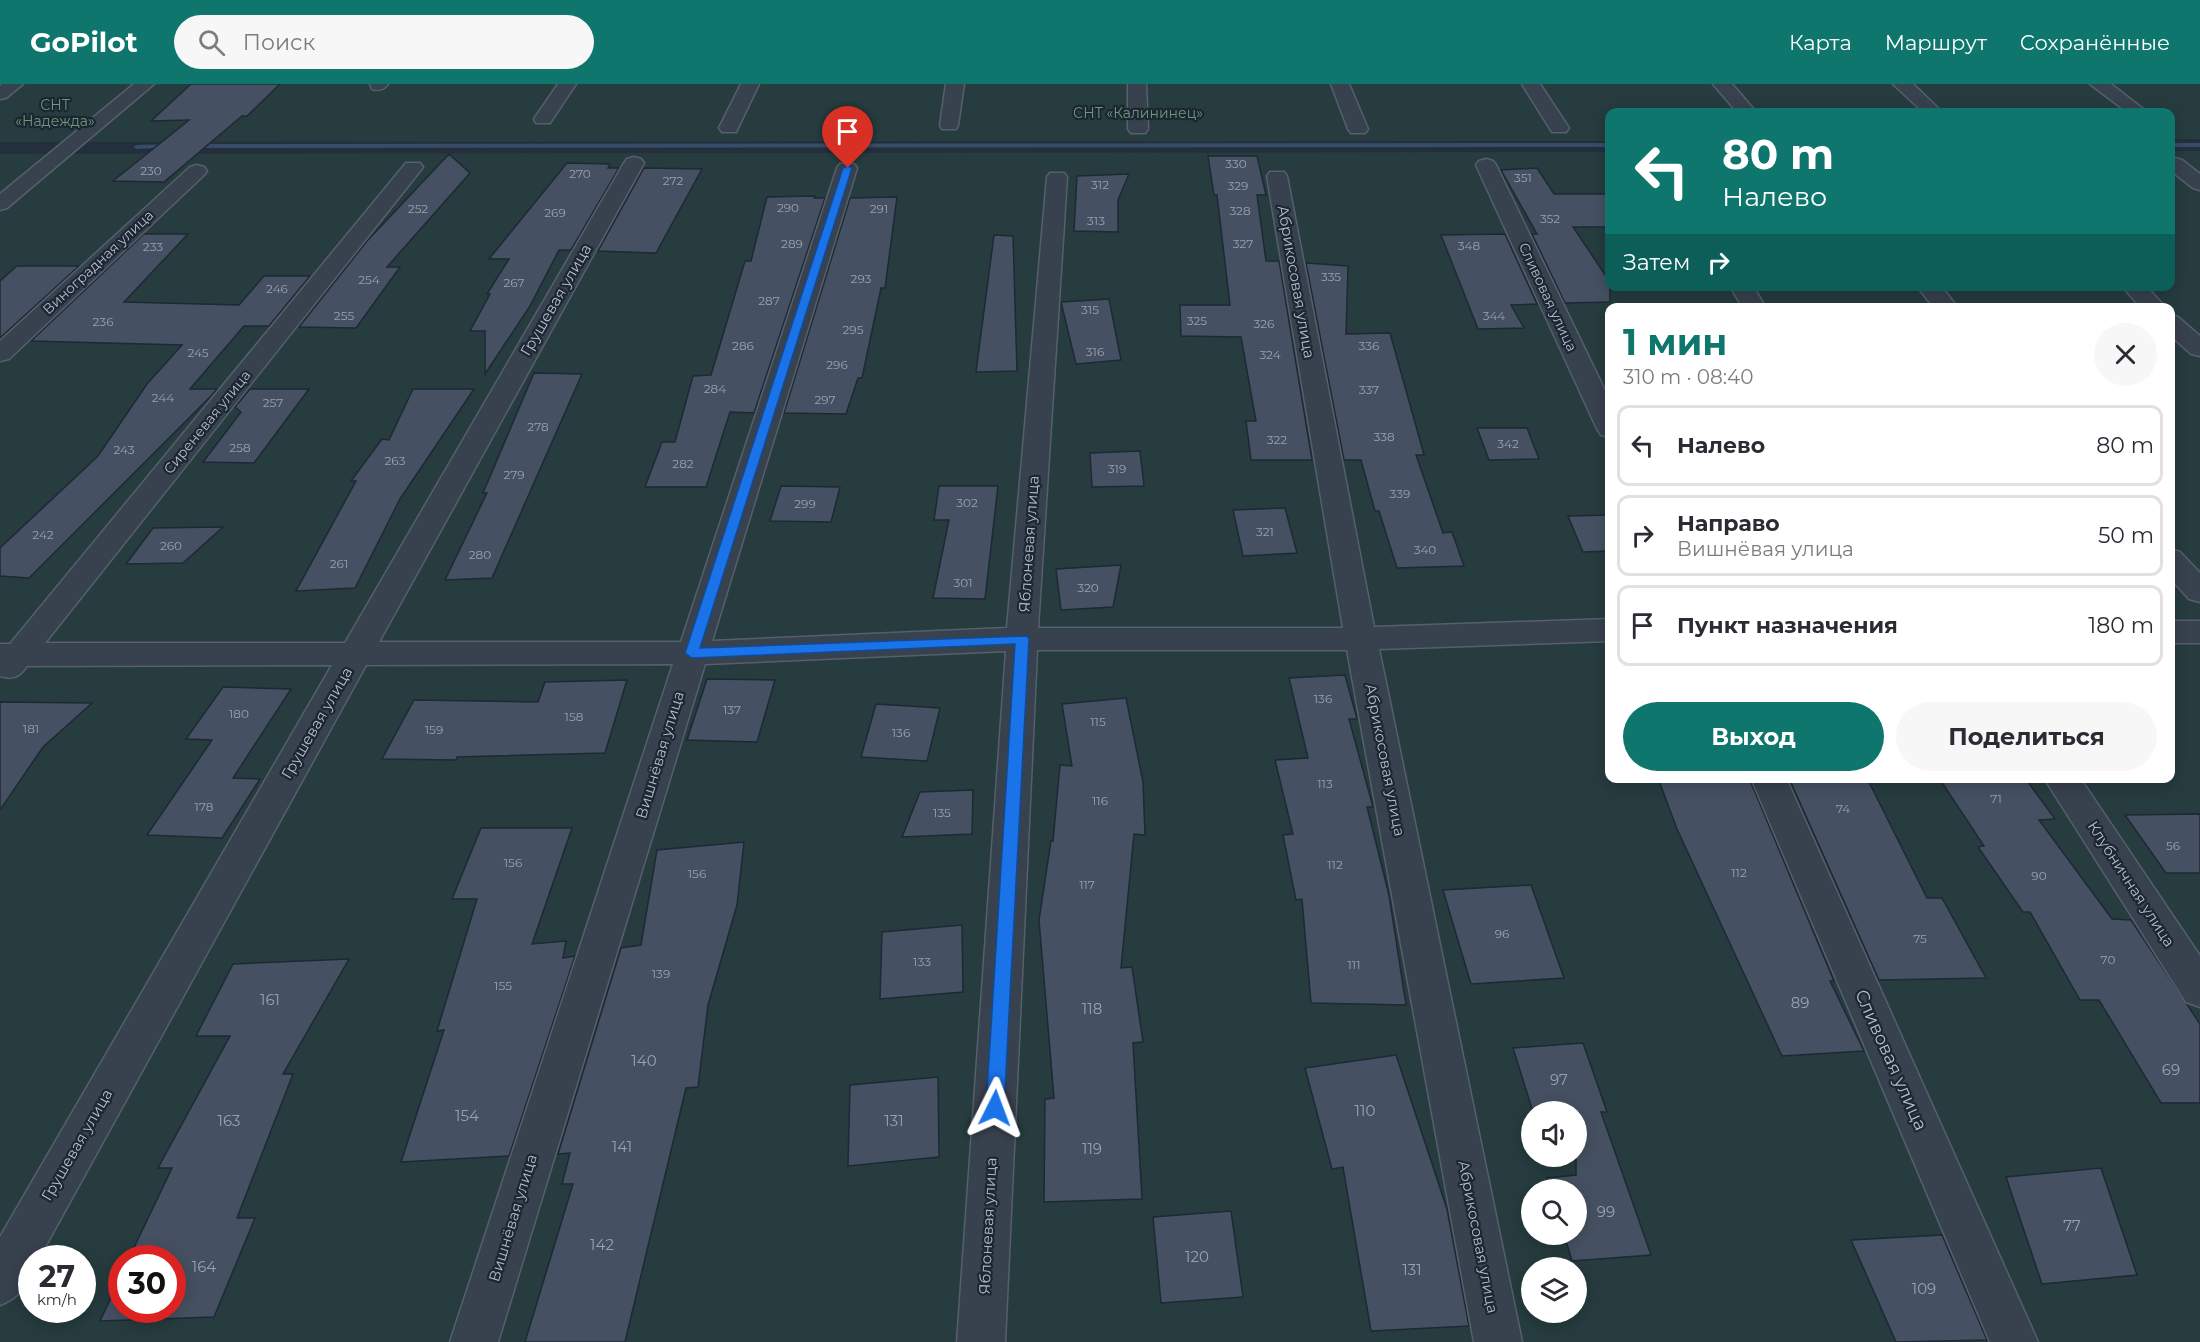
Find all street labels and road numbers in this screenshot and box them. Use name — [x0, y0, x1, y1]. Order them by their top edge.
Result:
street label: Абрикосовая улица — [1274, 204, 1319, 360]
street label: Виноградная улица — [39, 206, 157, 318]
street label: Грушевая улица — [516, 240, 595, 359]
street label: Сливовая улица — [1515, 240, 1581, 354]
street label: Сиреневая улица — [160, 366, 254, 478]
street label: Яблоневая улица — [1014, 475, 1043, 613]
street label: Грушевая улица — [277, 663, 356, 782]
street label: Абрикосовая улица — [1361, 682, 1410, 838]
street label: Вишнёвая улица — [631, 689, 688, 821]
street label: Клубничная улица — [2084, 817, 2179, 950]
street label: Сливовая улица — [1850, 986, 1932, 1134]
street label: Грушевая улица — [37, 1085, 116, 1204]
street label: Вишнёвая улица — [484, 1152, 541, 1284]
street label: Яблоневая улица — [974, 1157, 1001, 1295]
street label: Абрикосовая улица — [1454, 1159, 1503, 1315]

